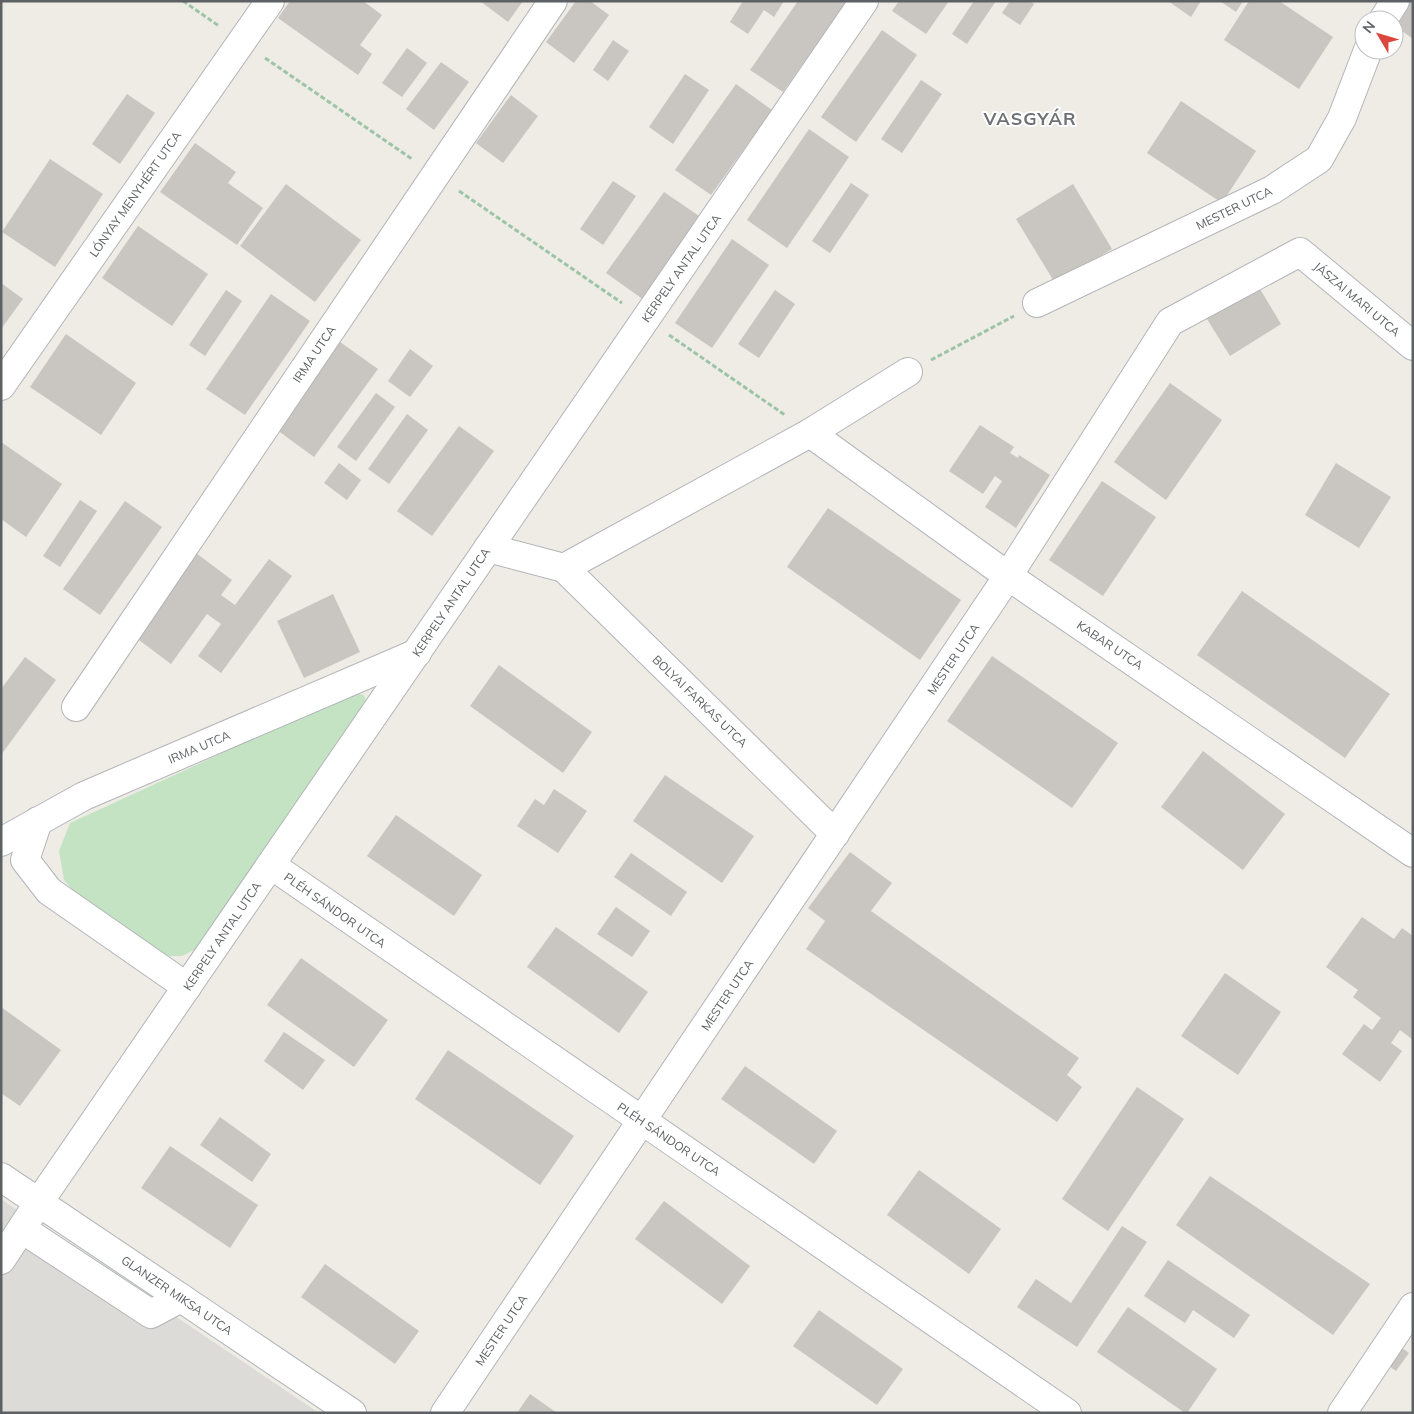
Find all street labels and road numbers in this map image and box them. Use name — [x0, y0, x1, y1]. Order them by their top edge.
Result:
street label: LÓNYAY MENYHÉRT UTCA — [86, 128, 184, 260]
street label: MESTER UTCA — [1194, 183, 1275, 233]
street label: KERPELY ANTAL UTCA — [638, 211, 724, 325]
street label: JÁSZAI MARI UTCA — [1311, 258, 1403, 340]
street label: IRMA UTCA — [289, 322, 339, 386]
street label: KERPELY ANTAL UTCA — [409, 544, 493, 659]
street label: KABAR UTCA — [1074, 617, 1146, 673]
street label: MESTER UTCA — [924, 620, 982, 697]
street label: BOLYAI FARKAS UTCA — [649, 652, 751, 750]
street label: IRMA UTCA — [166, 727, 232, 767]
street label: PLÉH SÁNDOR UTCA — [281, 869, 389, 951]
street label: KERPELY ANTAL UTCA — [180, 878, 264, 993]
street label: MESTER UTCA — [698, 956, 756, 1033]
street label: PLÉH SÁNDOR UTCA — [615, 1099, 723, 1179]
street label: GLANZER MIKSA UTCA — [119, 1252, 236, 1338]
street label: MESTER UTCA — [472, 1291, 530, 1368]

